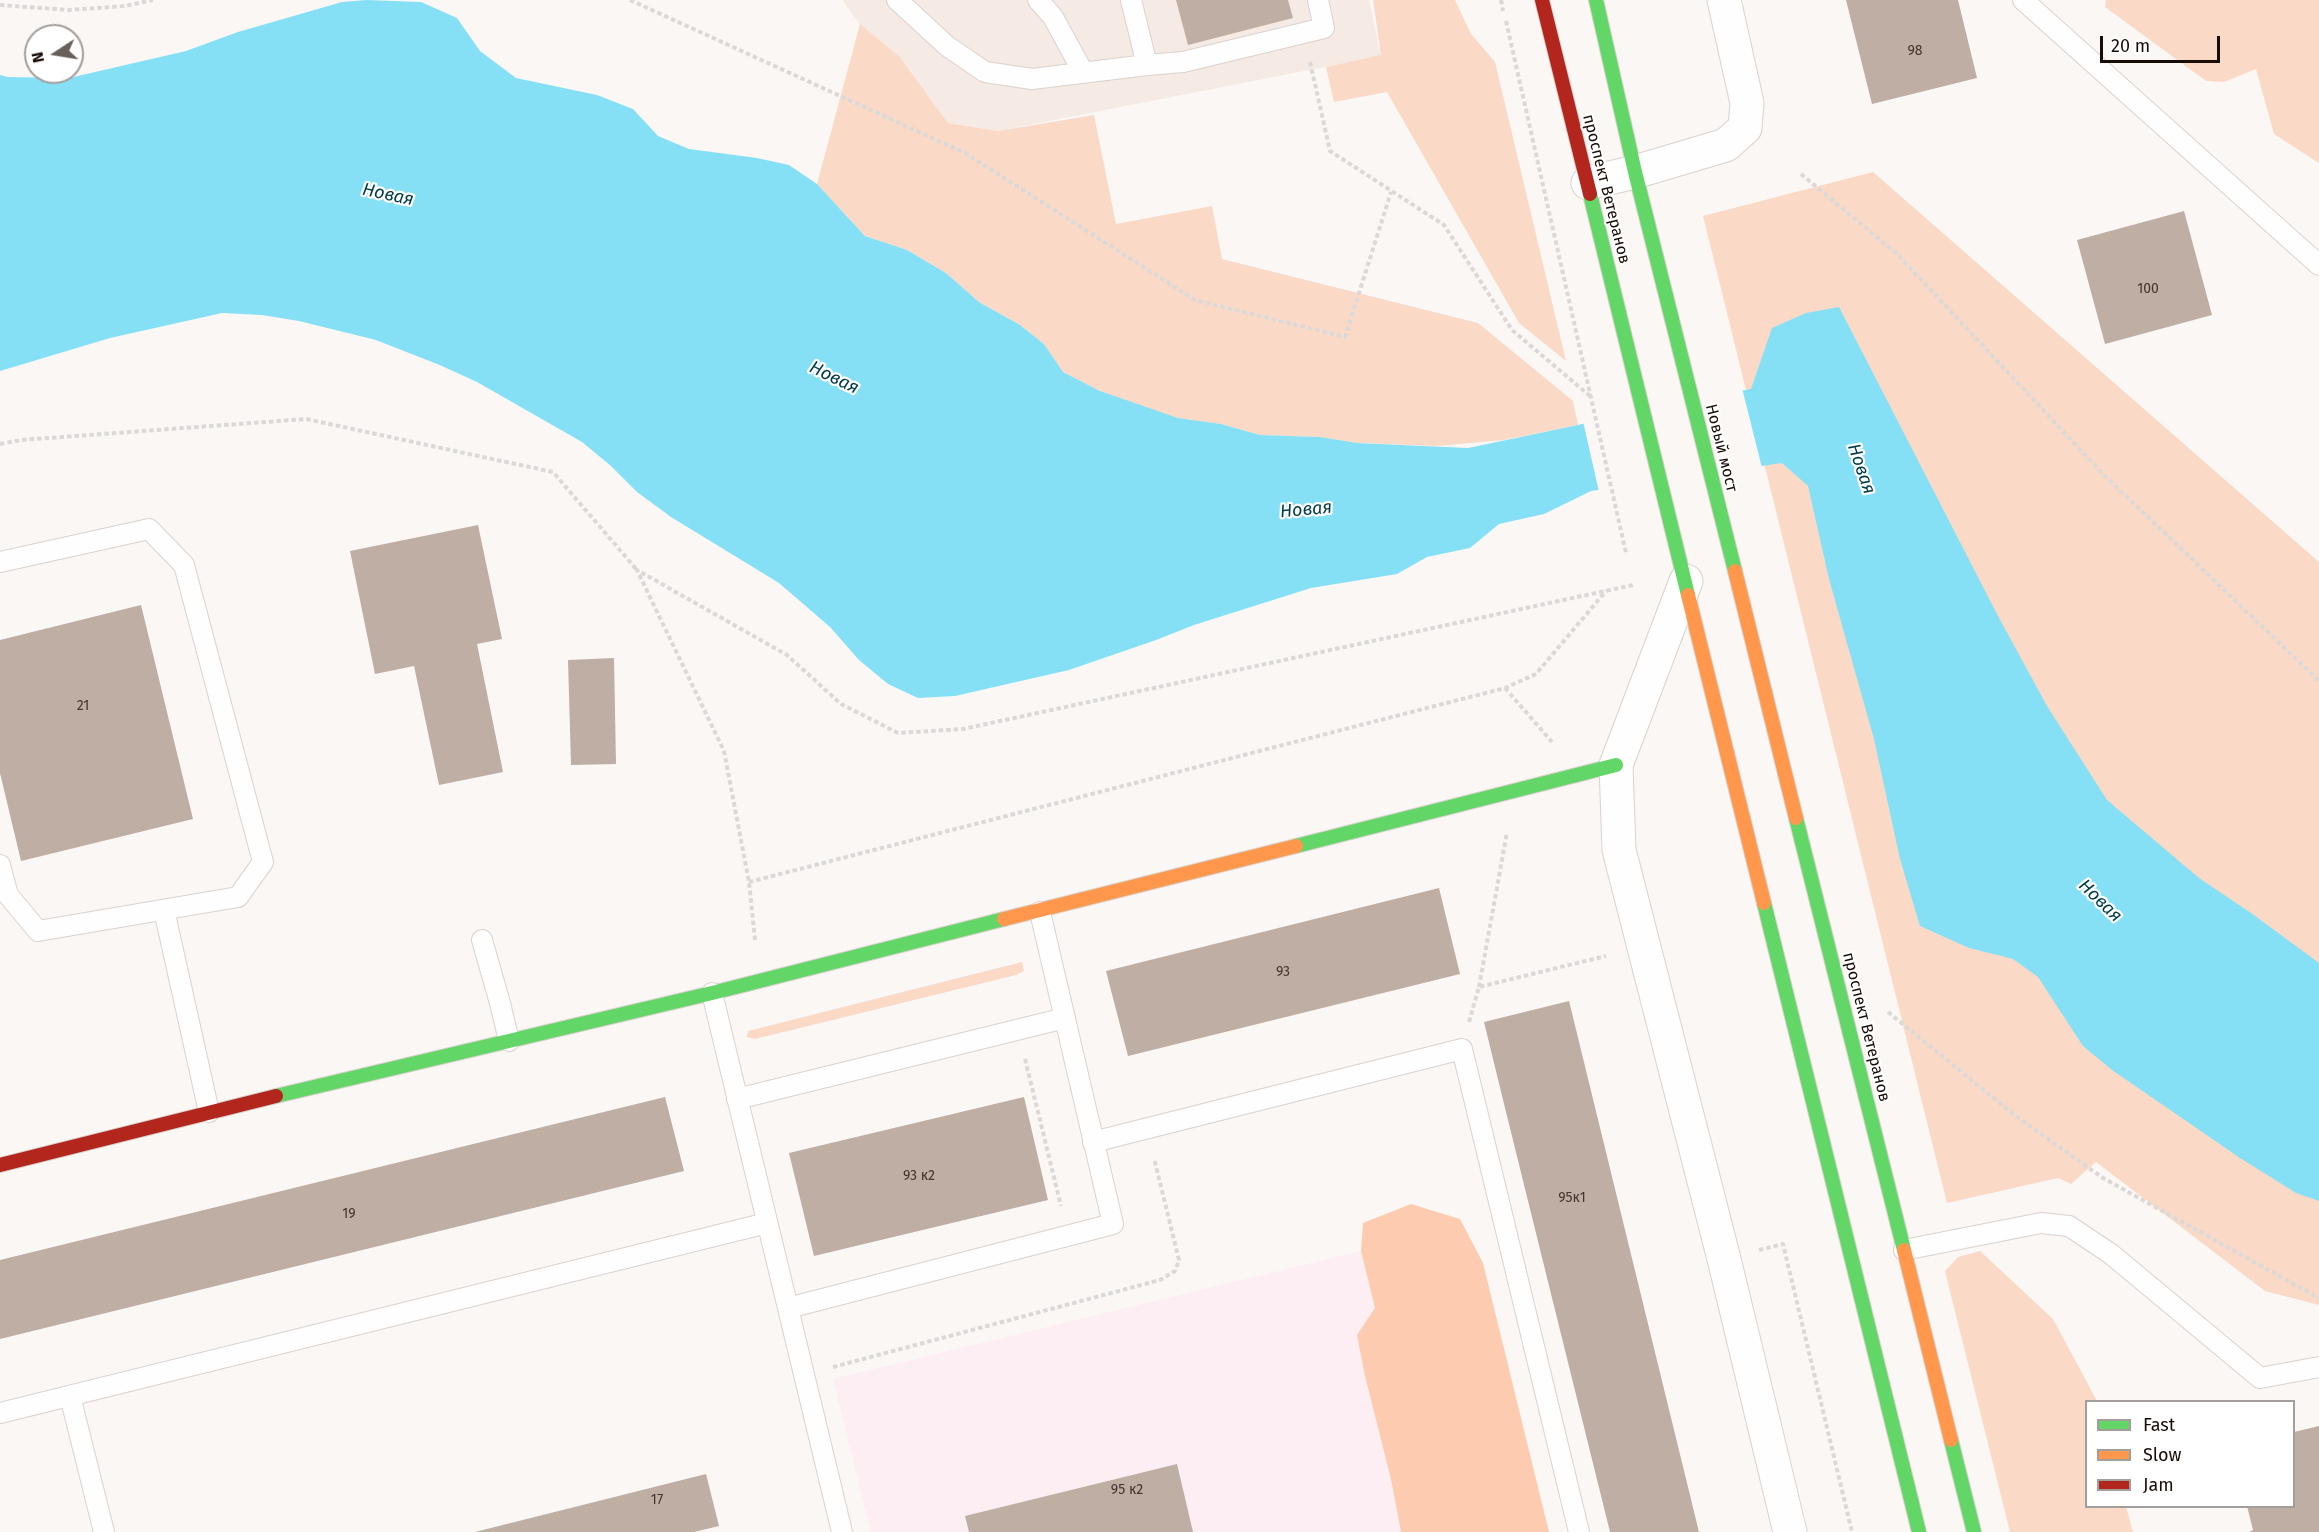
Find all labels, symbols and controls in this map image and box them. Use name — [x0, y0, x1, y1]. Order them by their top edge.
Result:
north arrow — [24, 24, 84, 84]
scale bar — [2103, 24, 2223, 62]
text: 20 m — [2111, 35, 2150, 57]
house number: 98 — [1907, 43, 1923, 59]
text: N — [27, 50, 48, 65]
street label: проспект Ветеранов — [1578, 112, 1634, 266]
water label: Новая — [360, 179, 416, 211]
house number: 100 — [2137, 281, 2159, 297]
water label: Новая — [806, 357, 862, 399]
street label: Новый мост — [1701, 402, 1741, 494]
water label: Новая — [1842, 441, 1880, 497]
water label: Новая — [1279, 497, 1333, 523]
house number: 21 — [77, 698, 89, 714]
water label: Новая — [2074, 875, 2126, 927]
street label: проспект Ветеранов — [1838, 950, 1894, 1104]
house number: 93 — [1276, 964, 1290, 980]
house number: 93 к2 — [903, 1168, 935, 1184]
house number: 95к1 — [1558, 1190, 1586, 1206]
house number: 19 — [342, 1206, 356, 1222]
legend — [2085, 1400, 2295, 1508]
text: Fast — [2143, 1414, 2175, 1436]
text: Slow — [2143, 1444, 2181, 1466]
text: Jam — [2143, 1474, 2174, 1496]
house number: 95 к2 — [1111, 1482, 1143, 1498]
house number: 17 — [651, 1492, 663, 1508]

